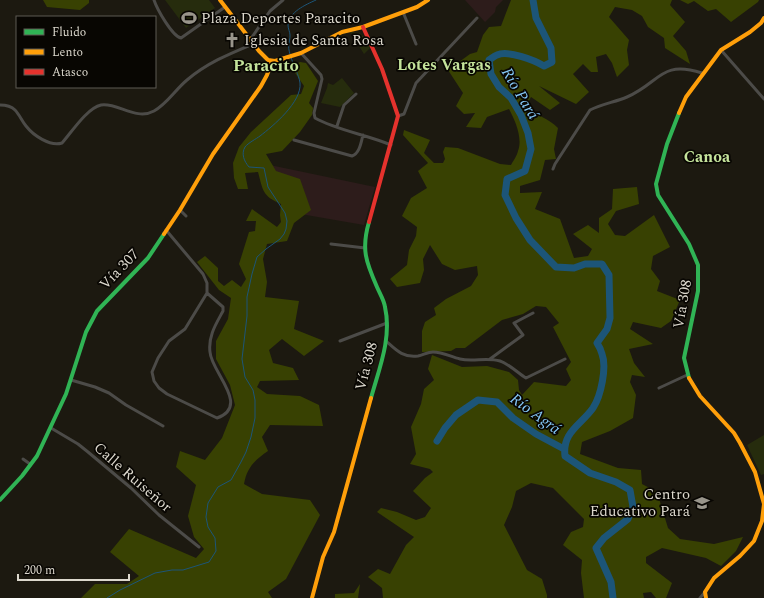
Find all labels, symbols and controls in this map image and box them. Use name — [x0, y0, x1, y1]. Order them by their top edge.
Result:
place label: Plaza Deportes Paracito — [201, 7, 360, 30]
sports icon: Plaza Deportes Paracito — [180, 9, 198, 27]
legend — [16, 16, 156, 88]
text: Fluido — [52, 23, 86, 42]
place label: Iglesia de Santa Rosa — [244, 29, 384, 52]
church icon: Iglesia de Santa Rosa — [223, 31, 241, 49]
text: Lento — [52, 43, 83, 62]
district label: Paracito — [233, 53, 299, 79]
district label: Lotes Vargas — [397, 53, 491, 77]
text: Atasco — [52, 63, 88, 82]
water label: Río Pará — [495, 63, 546, 125]
district label: Canoa — [684, 145, 731, 169]
street label: Vía 307 — [94, 244, 145, 295]
street label: Vía 308 — [667, 278, 698, 330]
street label: Vía 308 — [349, 339, 384, 393]
water label: Río Agrá — [505, 387, 567, 441]
street label: Calle Ruiseñor — [88, 437, 177, 518]
place label: Centro Educativo Pará — [590, 483, 691, 523]
school or university icon: Centro Educativo Pará — [693, 494, 711, 512]
scale bar — [18, 556, 129, 582]
text: 200 m — [24, 561, 55, 580]

